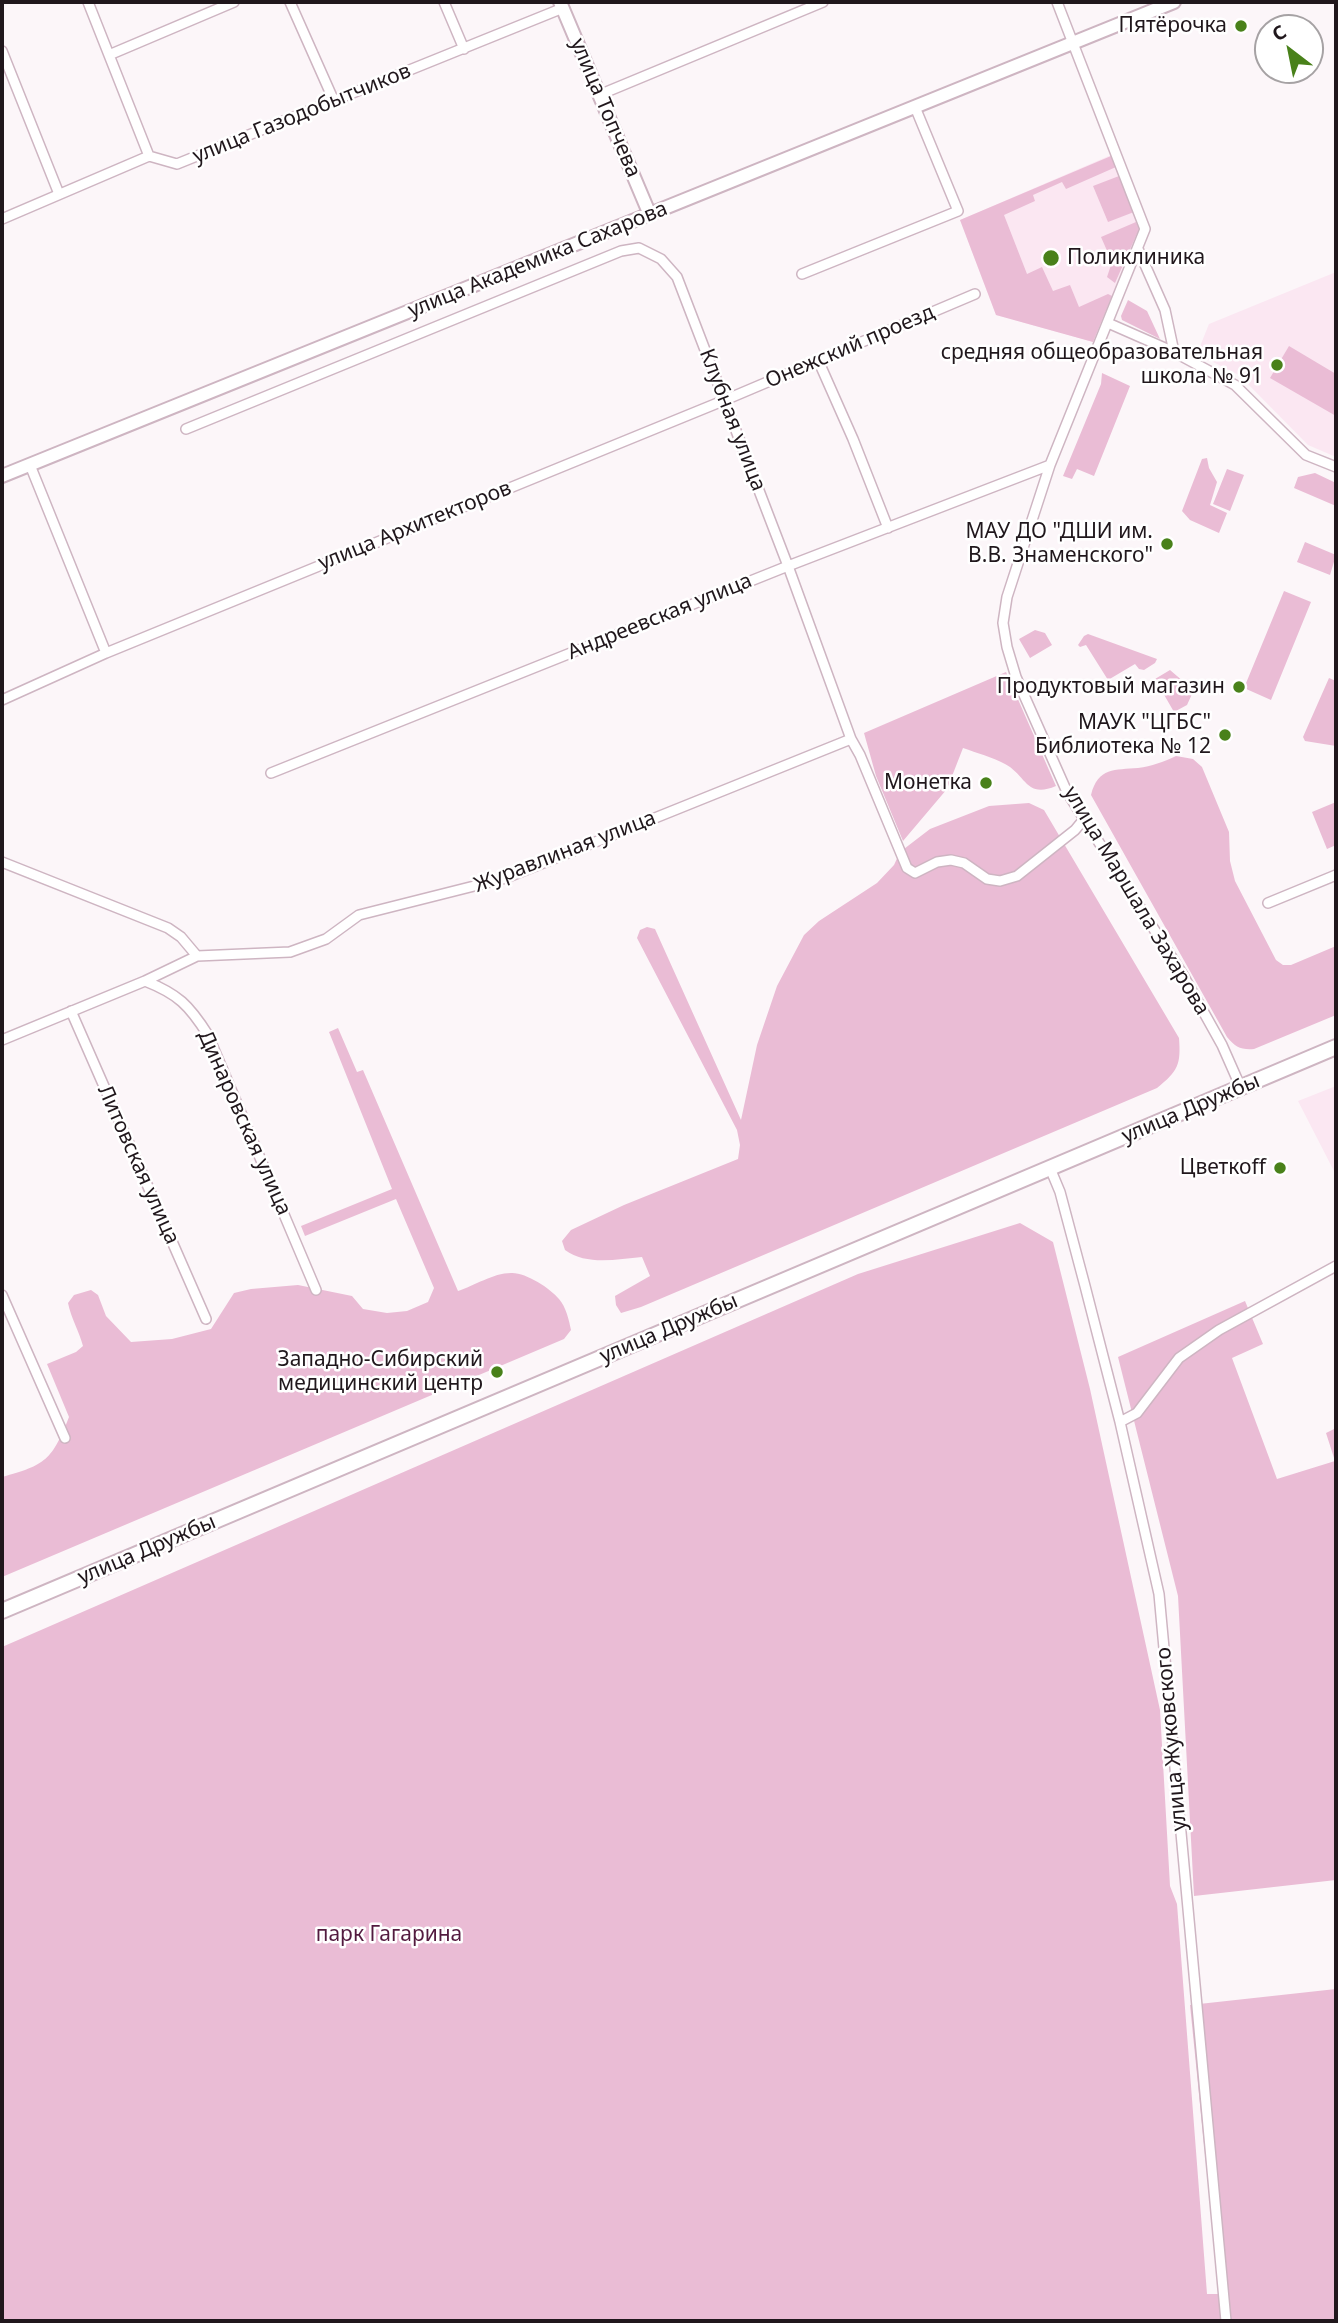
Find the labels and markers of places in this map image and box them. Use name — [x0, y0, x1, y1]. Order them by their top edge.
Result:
place label: Пятёрочка — [1119, 13, 1227, 39]
marker: Пятёрочка — [1233, 18, 1249, 34]
place label: Поликлиника — [1067, 245, 1205, 271]
marker: Поликлиника — [1041, 248, 1061, 268]
place label: средняя общеобразовательная школа № 91 — [941, 340, 1263, 390]
marker: средняя общеобразовательная школа № 91 — [1269, 357, 1285, 373]
place label: МАУ ДО "ДШИ им. В.В. Знаменского" — [966, 519, 1153, 569]
marker: МАУ ДО "ДШИ им. В.В. Знаменского" — [1159, 536, 1175, 552]
place label: Продуктовый магазин — [997, 674, 1225, 700]
marker: Продуктовый магазин — [1231, 679, 1247, 695]
place label: МАУК "ЦГБС" Библиотека № 12 — [1035, 710, 1211, 760]
marker: МАУК "ЦГБС" Библиотека № 12 — [1217, 727, 1233, 743]
place label: Монетка — [884, 770, 972, 796]
marker: Монетка — [978, 775, 994, 791]
place label: Цветкоff — [1180, 1155, 1266, 1181]
marker: Цветкоff — [1272, 1160, 1288, 1176]
place label: Западно-Сибирский медицинский центр — [278, 1347, 483, 1397]
marker: Западно-Сибирский медицинский центр — [489, 1364, 505, 1380]

